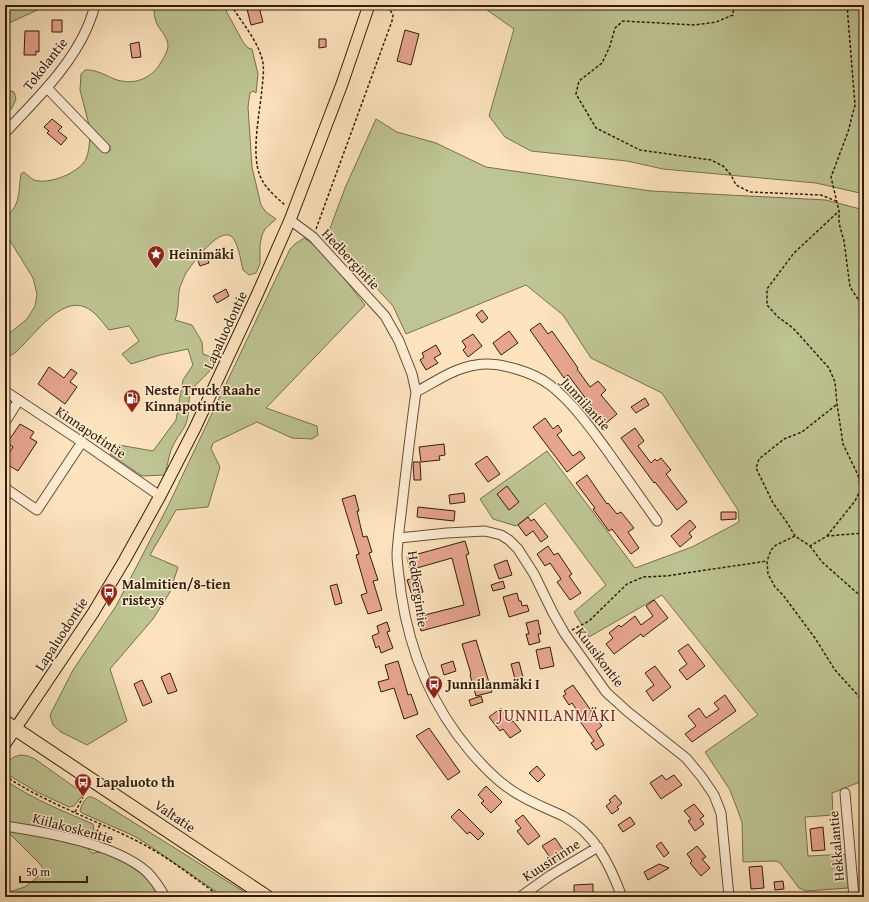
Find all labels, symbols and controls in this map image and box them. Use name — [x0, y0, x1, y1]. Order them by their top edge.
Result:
street label: Tokolantie — [18, 33, 72, 95]
street label: Hedbergintie — [317, 224, 385, 294]
place icon: Heinimäki — [146, 244, 166, 269]
place label: Heinimäki — [169, 244, 235, 264]
street label: Lapaluodontie — [198, 287, 252, 372]
street label: Junnilantie — [555, 371, 616, 435]
place label: Neste Truck Raahe Kinnapotintie — [145, 380, 261, 416]
fuel station icon: Neste Truck Raahe Kinnapotintie — [122, 388, 142, 413]
street label: Kinnapotintie — [52, 401, 131, 463]
street label: Hedbergintie — [403, 549, 433, 629]
place label: Malmitien/8-tien risteys — [122, 574, 231, 610]
bus stop icon: Malmitien/8-tien risteys — [99, 582, 119, 607]
street label: Lapaluodontie — [30, 593, 93, 675]
street label: Kuusikontie — [571, 623, 629, 691]
bus stop icon: Junnilanmäki I — [424, 674, 444, 699]
place label: Junnilanmäki I — [445, 674, 540, 694]
district label: JUNNILANMÄKI — [496, 703, 616, 727]
bus stop icon: Lapaluoto th — [73, 772, 93, 797]
place label: Lapaluoto th — [96, 772, 176, 792]
street label: Valtatie — [150, 795, 200, 837]
street label: Kiilakoskentie — [30, 808, 116, 849]
street label: Hekkalantie — [823, 810, 849, 882]
street label: Kuusirinne — [518, 834, 584, 886]
scale bar — [20, 858, 87, 884]
text: 50 m — [26, 863, 50, 880]

